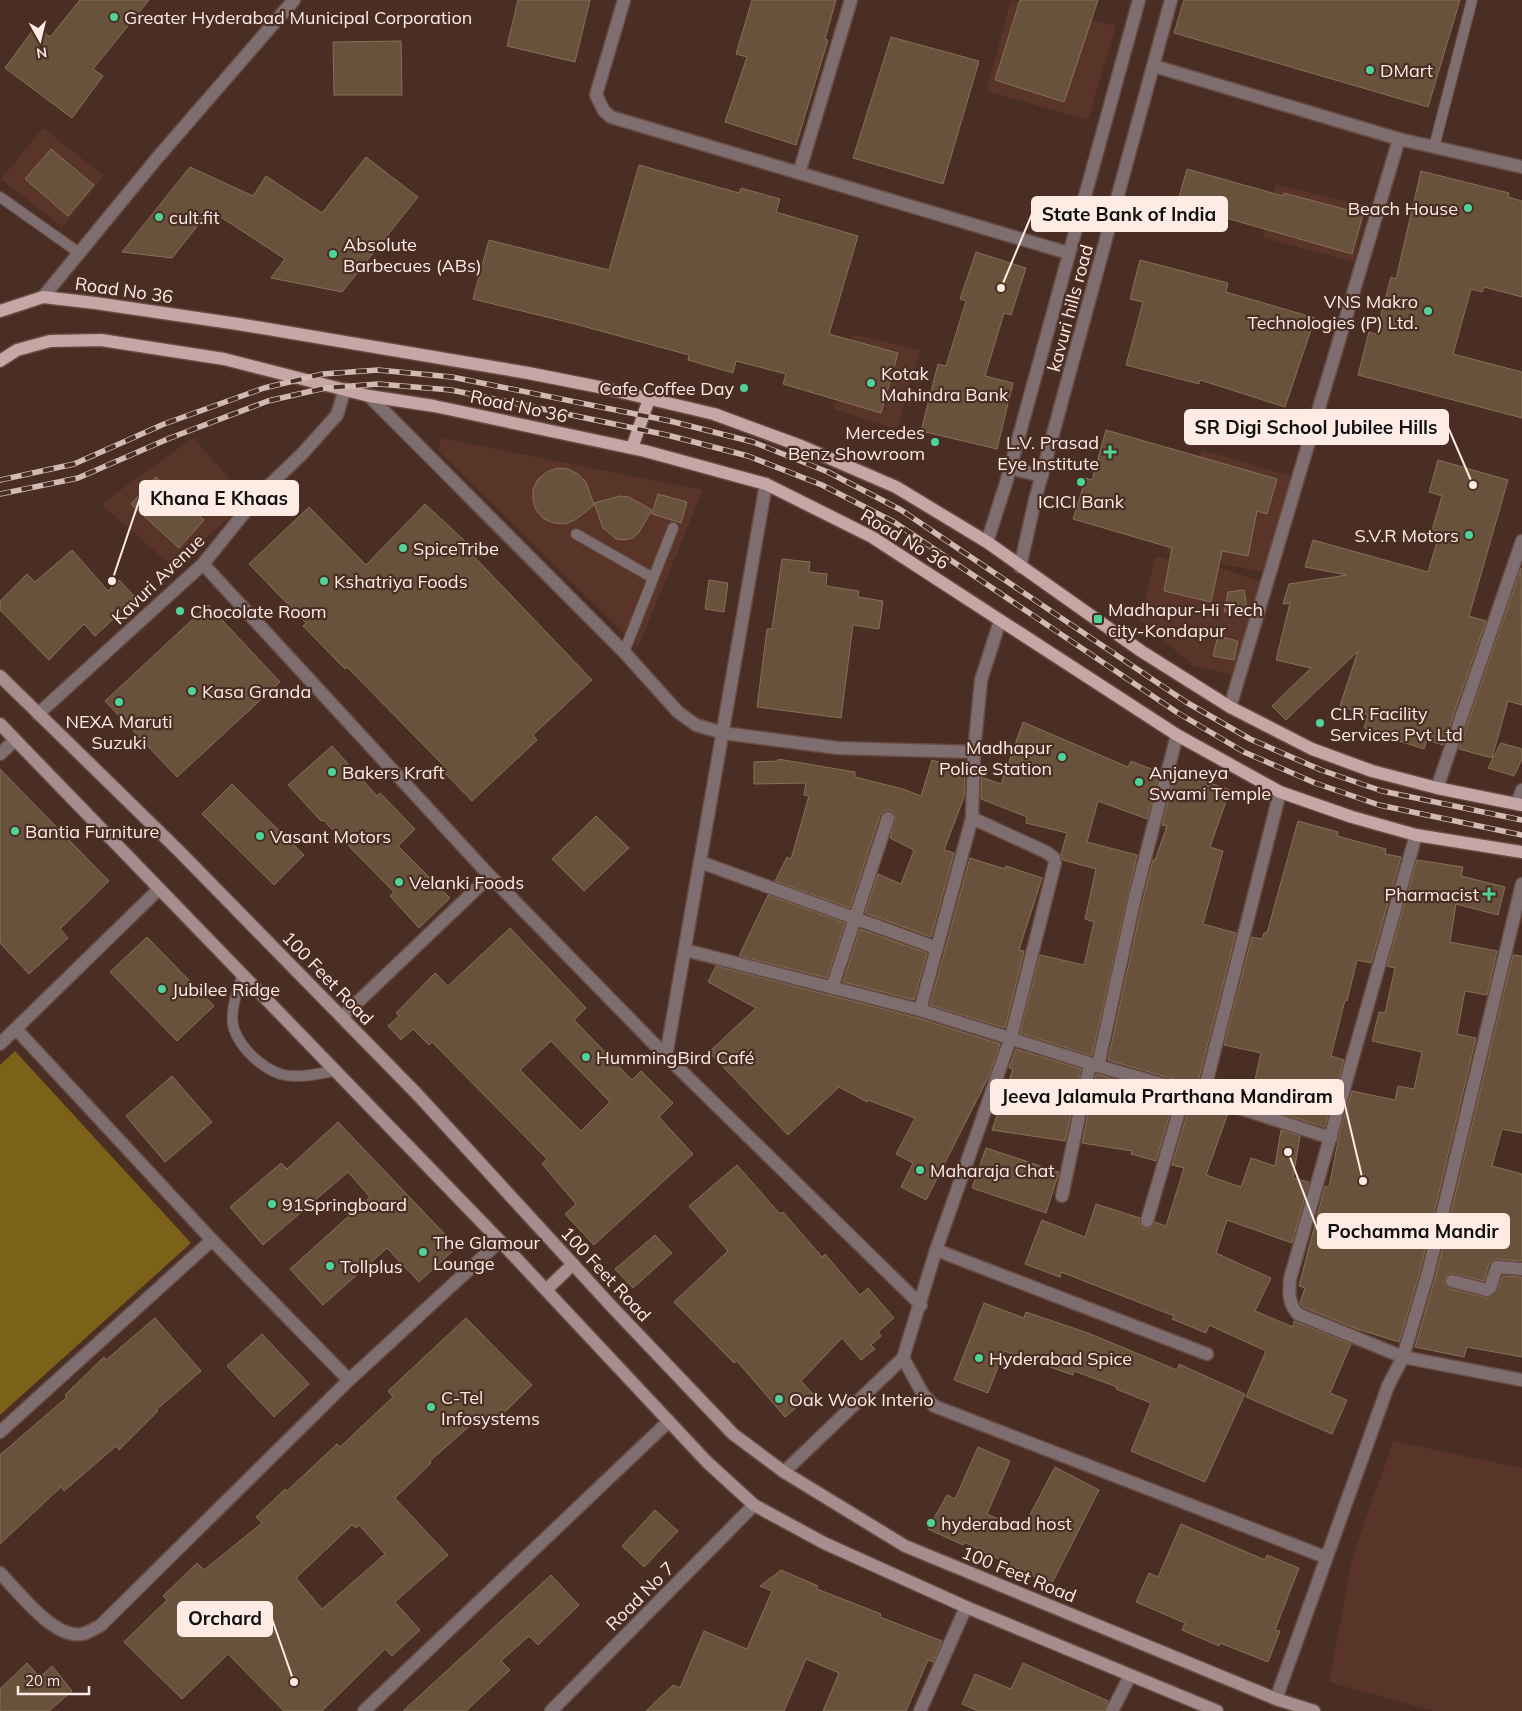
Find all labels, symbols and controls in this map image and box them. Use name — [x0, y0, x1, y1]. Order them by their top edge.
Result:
place label: Greater Hyderabad Municipal Corporation — [124, 6, 472, 29]
marker: Greater Hyderabad Municipal Corporation — [108, 11, 120, 23]
north arrow — [15, 15, 65, 65]
text: N — [35, 43, 48, 63]
place label: DMart — [1380, 59, 1433, 82]
marker: DMart — [1364, 64, 1376, 76]
callout: State Bank of India — [1032, 197, 1227, 231]
place label: Beach House — [1348, 197, 1458, 220]
text: State Bank of India — [1042, 202, 1216, 226]
marker: Beach House — [1462, 202, 1474, 214]
place label: cult.fit — [169, 206, 220, 229]
marker: cult.fit — [153, 211, 165, 223]
place label: Absolute Barbecues (ABs) — [343, 233, 482, 277]
street label: kavuri hills road — [1042, 242, 1098, 374]
marker: Absolute Barbecues (ABs) — [327, 248, 339, 260]
street label: Road No 36 — [73, 272, 175, 308]
place label: VNS Makro Technologies (P) Ltd. — [1247, 290, 1418, 334]
marker: VNS Makro Technologies (P) Ltd. — [1422, 305, 1434, 317]
place label: Kotak Mahindra Bank — [881, 362, 1009, 406]
place label: Cafe Coffee Day — [599, 377, 734, 400]
marker: Kotak Mahindra Bank — [865, 377, 877, 389]
marker: Cafe Coffee Day — [738, 382, 750, 394]
street label: Road No 36 — [468, 384, 570, 428]
callout: SR Digi School Jubilee Hills — [1185, 410, 1448, 444]
text: SR Digi School Jubilee Hills — [1194, 415, 1438, 439]
place label: Mercedes Benz Showroom — [788, 421, 925, 465]
place label: L.V. Prasad Eye Institute — [997, 431, 1099, 475]
marker: Mercedes Benz Showroom — [929, 436, 941, 448]
marker: L.V. Prasad Eye Institute — [1103, 445, 1117, 459]
marker: ICICI Bank — [1075, 476, 1087, 488]
callout: Khana E Khaas — [140, 481, 298, 515]
text: Khana E Khaas — [150, 486, 288, 510]
place label: ICICI Bank — [1038, 490, 1125, 513]
street label: Road No 36 — [857, 504, 953, 574]
place label: S.V.R Motors — [1354, 524, 1459, 547]
street label: Kavuri Avenue — [107, 529, 209, 629]
marker: S.V.R Motors — [1463, 529, 1475, 541]
place label: SpiceTribe — [413, 537, 499, 560]
marker: SpiceTribe — [397, 542, 409, 554]
place label: Kshatriya Foods — [334, 570, 468, 593]
marker: Kshatriya Foods — [318, 575, 330, 587]
place label: Madhapur-Hi Tech city-Kondapur — [1108, 598, 1263, 642]
place label: Chocolate Room — [190, 600, 327, 623]
marker: Chocolate Room — [174, 605, 186, 617]
marker: Madhapur-Hi Tech city-Kondapur — [1092, 613, 1104, 625]
place label: Kasa Granda — [202, 680, 311, 703]
marker: Kasa Granda — [186, 685, 198, 697]
marker: NEXA Maruti Suzuki — [113, 696, 125, 708]
place label: CLR Facility Services Pvt Ltd — [1330, 702, 1463, 746]
place label: NEXA Maruti Suzuki — [66, 710, 173, 754]
marker: CLR Facility Services Pvt Ltd — [1314, 717, 1326, 729]
place label: Madhapur Police Station — [939, 736, 1052, 780]
marker: Madhapur Police Station — [1056, 751, 1068, 763]
place label: Bakers Kraft — [342, 761, 445, 784]
place label: Anjaneya Swami Temple — [1149, 761, 1271, 805]
marker: Bakers Kraft — [326, 766, 338, 778]
marker: Anjaneya Swami Temple — [1133, 776, 1145, 788]
place label: Bantia Furniture — [25, 820, 159, 843]
marker: Bantia Furniture — [9, 825, 21, 837]
place label: Vasant Motors — [270, 825, 391, 848]
marker: Vasant Motors — [254, 830, 266, 842]
place label: Velanki Foods — [409, 871, 524, 894]
marker: Velanki Foods — [393, 876, 405, 888]
place label: Pharmacist — [1384, 883, 1479, 906]
marker: Pharmacist — [1483, 888, 1495, 900]
street label: 100 Feet Road — [277, 926, 379, 1030]
place label: Jubilee Ridge — [172, 978, 280, 1001]
marker: Jubilee Ridge — [156, 983, 168, 995]
place label: HummingBird Café — [596, 1046, 754, 1069]
marker: HummingBird Café — [580, 1051, 592, 1063]
callout: Jeeva Jalamula Prarthana Mandiram — [991, 1080, 1343, 1114]
text: Jeeva Jalamula Prarthana Mandiram — [1001, 1084, 1333, 1108]
place label: Maharaja Chat — [930, 1159, 1055, 1182]
marker: Maharaja Chat — [914, 1164, 926, 1176]
place label: 91Springboard — [282, 1193, 407, 1216]
marker: 91Springboard — [266, 1198, 278, 1210]
callout: Pochamma Mandir — [1318, 1214, 1509, 1248]
text: Pochamma Mandir — [1327, 1219, 1499, 1243]
street label: 100 Feet Road — [556, 1222, 656, 1326]
place label: The Glamour Lounge — [433, 1231, 541, 1275]
marker: The Glamour Lounge — [417, 1246, 429, 1258]
place label: Tollplus — [340, 1255, 403, 1278]
marker: Tollplus — [324, 1260, 336, 1272]
place label: Hyderabad Spice — [989, 1347, 1132, 1370]
marker: Hyderabad Spice — [973, 1352, 985, 1364]
place label: C-Tel Infosystems — [441, 1386, 540, 1430]
place label: Oak Wook Interio — [789, 1388, 933, 1411]
marker: Oak Wook Interio — [773, 1393, 785, 1405]
marker: C-Tel Infosystems — [425, 1401, 437, 1413]
place label: hyderabad host — [941, 1512, 1072, 1535]
marker: hyderabad host — [925, 1517, 937, 1529]
street label: 100 Feet Road — [958, 1541, 1080, 1607]
street label: Road No 7 — [601, 1557, 679, 1635]
callout: Orchard — [178, 1602, 272, 1636]
text: Orchard — [188, 1606, 262, 1630]
scale bar — [18, 1664, 89, 1696]
text: 20 m — [25, 1671, 60, 1690]

